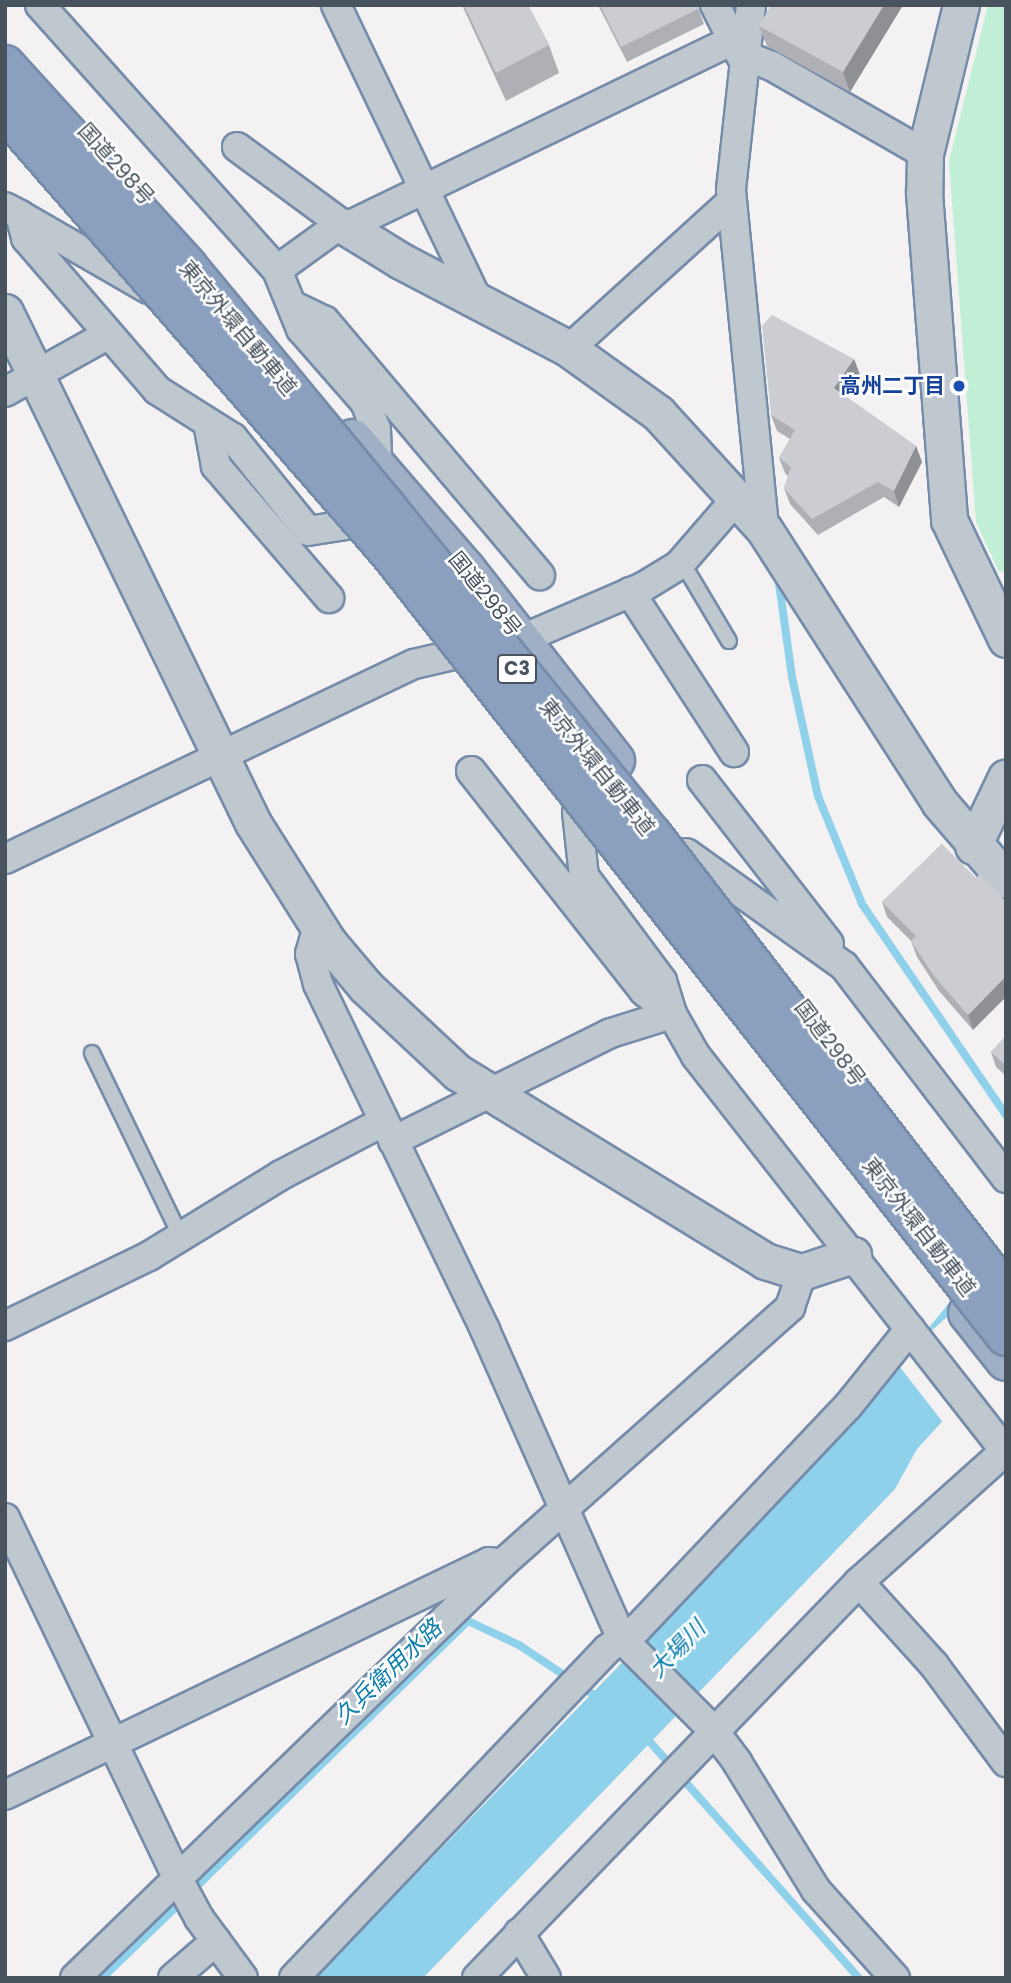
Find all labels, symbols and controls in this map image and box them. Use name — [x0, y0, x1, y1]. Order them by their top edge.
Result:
street label: 国道298号 — [73, 118, 159, 210]
street label: 東京外環自動車道 — [174, 256, 302, 400]
place label: 高州二丁目 — [840, 373, 945, 399]
marker: 高州二丁目 — [951, 378, 967, 394]
street label: 国道298号 — [443, 547, 527, 641]
road number: C3 — [496, 654, 538, 684]
street label: 東京外環自動車道 — [534, 694, 660, 840]
street label: 国道298号 — [789, 995, 871, 1091]
street label: 東京外環自動車道 — [857, 1153, 981, 1301]
water label: 久兵衛用水路 — [329, 1614, 447, 1730]
water label: 大場川 — [643, 1615, 711, 1683]

